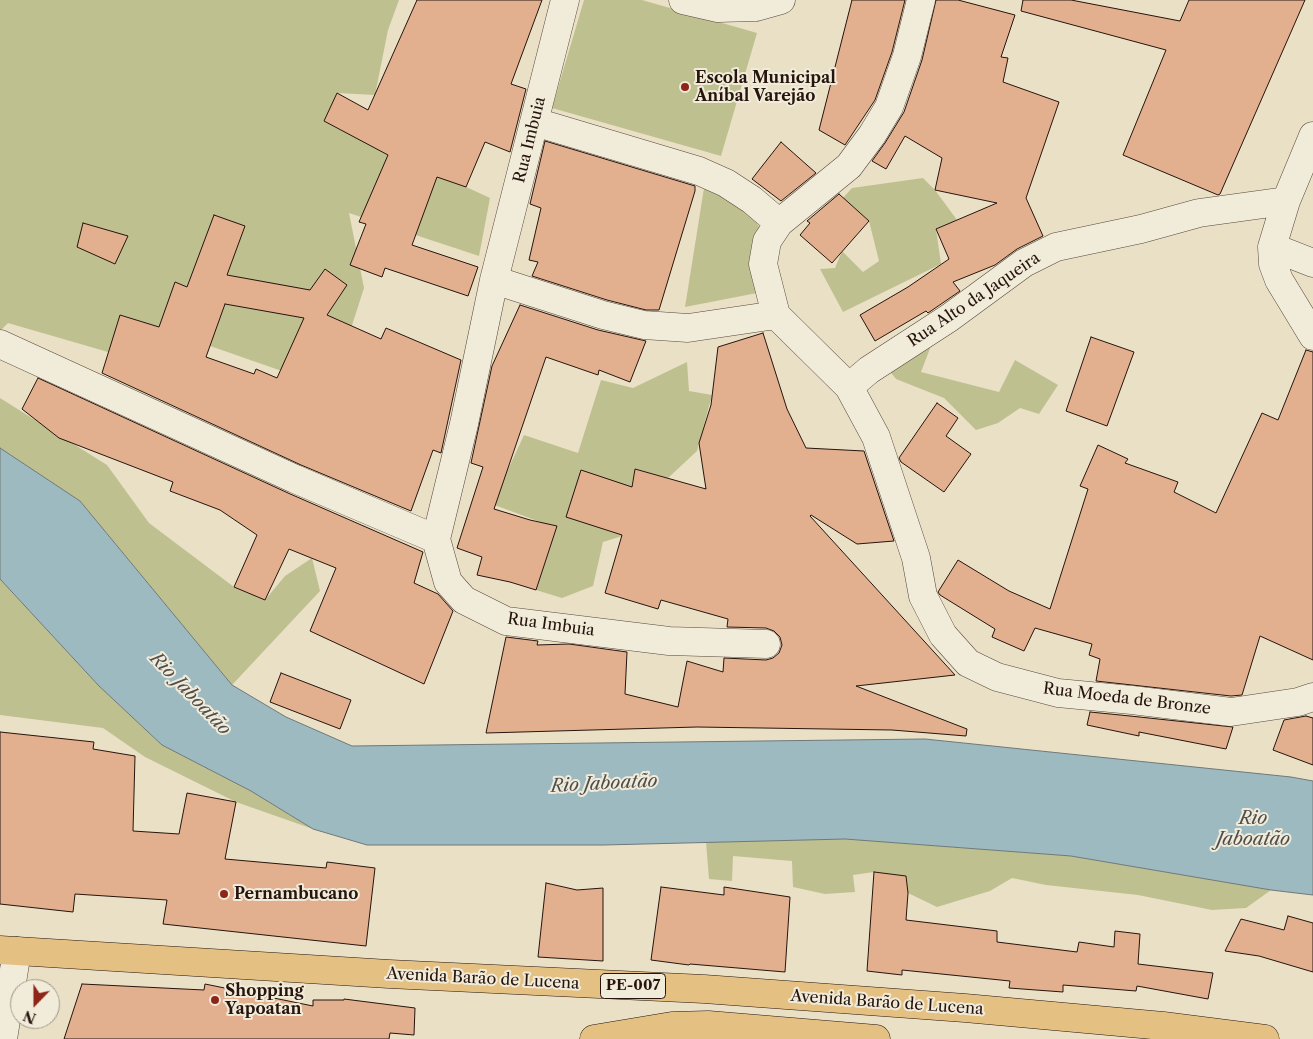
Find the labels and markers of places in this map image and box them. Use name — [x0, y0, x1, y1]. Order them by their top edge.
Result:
place label: Escola Municipal Aníbal Varejão — [695, 68, 836, 106]
marker: Escola Municipal Aníbal Varejão — [679, 81, 691, 93]
place label: Pernambucano — [234, 884, 358, 904]
marker: Pernambucano — [218, 888, 230, 900]
place label: Shopping Yapoatan — [225, 981, 304, 1019]
marker: Shopping Yapoatan — [209, 994, 221, 1006]

